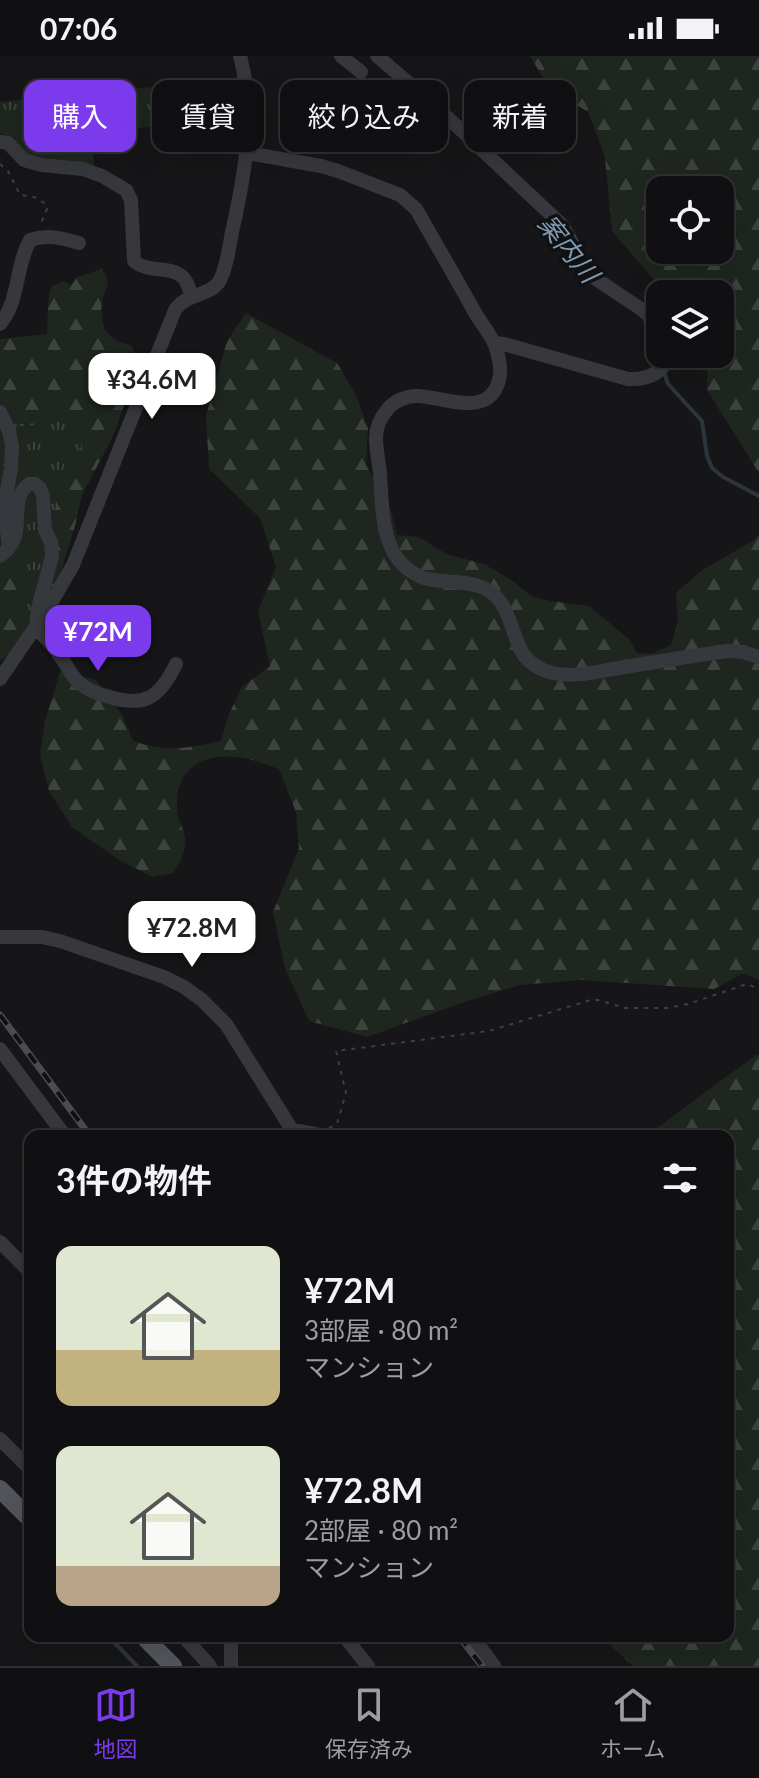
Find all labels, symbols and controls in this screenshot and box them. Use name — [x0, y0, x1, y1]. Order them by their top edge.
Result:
text: 07:06 — [40, 10, 117, 46]
chip: 購入 — [24, 80, 136, 152]
chip: 賃貸 — [152, 80, 264, 152]
chip: 絞り込み — [280, 80, 448, 152]
chip: 新着 — [464, 80, 576, 152]
map controls — [646, 176, 734, 368]
button: locate — [646, 176, 734, 264]
water label: 案内川 — [532, 208, 608, 291]
button: layers — [646, 280, 734, 368]
pin: ¥34.6M — [87, 353, 217, 421]
text: ¥34.6M — [106, 363, 198, 395]
pin: ¥72M — [51, 605, 145, 673]
text: ¥72M — [63, 615, 133, 647]
pin: ¥72.8M — [127, 901, 257, 969]
text: ¥72.8M — [146, 911, 238, 943]
icon: filters — [658, 1156, 702, 1200]
text: 3件の物件 — [56, 1159, 212, 1200]
text: ¥72M — [304, 1269, 395, 1310]
icon: home — [120, 1278, 216, 1374]
text: 3部屋 · 80 m² — [304, 1314, 458, 1346]
text: マンション — [304, 1351, 434, 1383]
text: ¥72.8M — [304, 1469, 423, 1510]
icon: home — [120, 1478, 216, 1574]
text: 2部屋 · 80 m² — [304, 1514, 458, 1546]
text: マンション — [304, 1551, 434, 1583]
tab: 地図 — [94, 1683, 138, 1763]
tab: 保存済み — [325, 1683, 413, 1763]
tab: ホーム — [600, 1683, 665, 1763]

